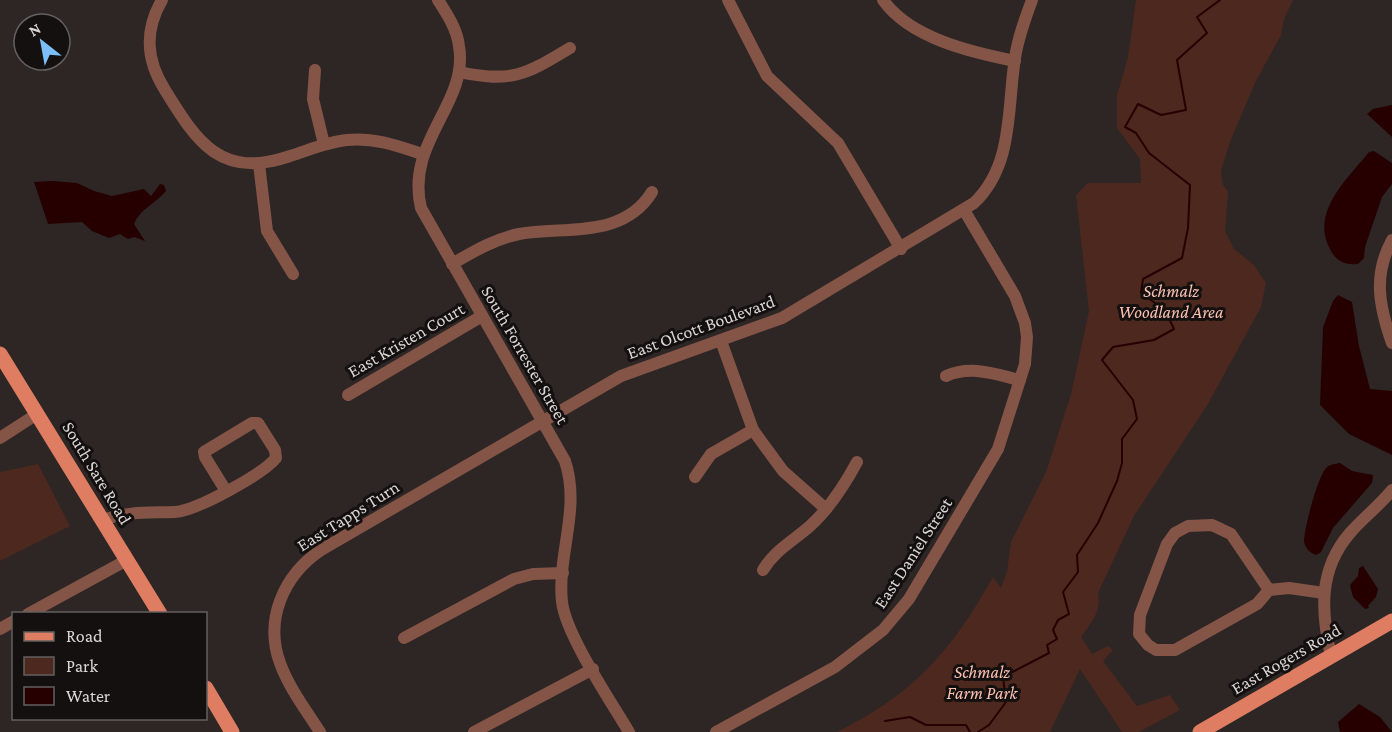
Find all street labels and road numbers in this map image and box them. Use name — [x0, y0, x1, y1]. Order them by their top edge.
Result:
street label: South Forrester Street — [477, 282, 573, 429]
street label: East Olcott Boulevard — [624, 291, 778, 363]
street label: East Kristen Court — [344, 298, 469, 381]
street label: South Sare Road — [58, 418, 136, 529]
street label: East Tapps Turn — [293, 476, 403, 555]
street label: East Daniel Street — [870, 493, 957, 612]
street label: East Rogers Road — [1228, 619, 1345, 698]

